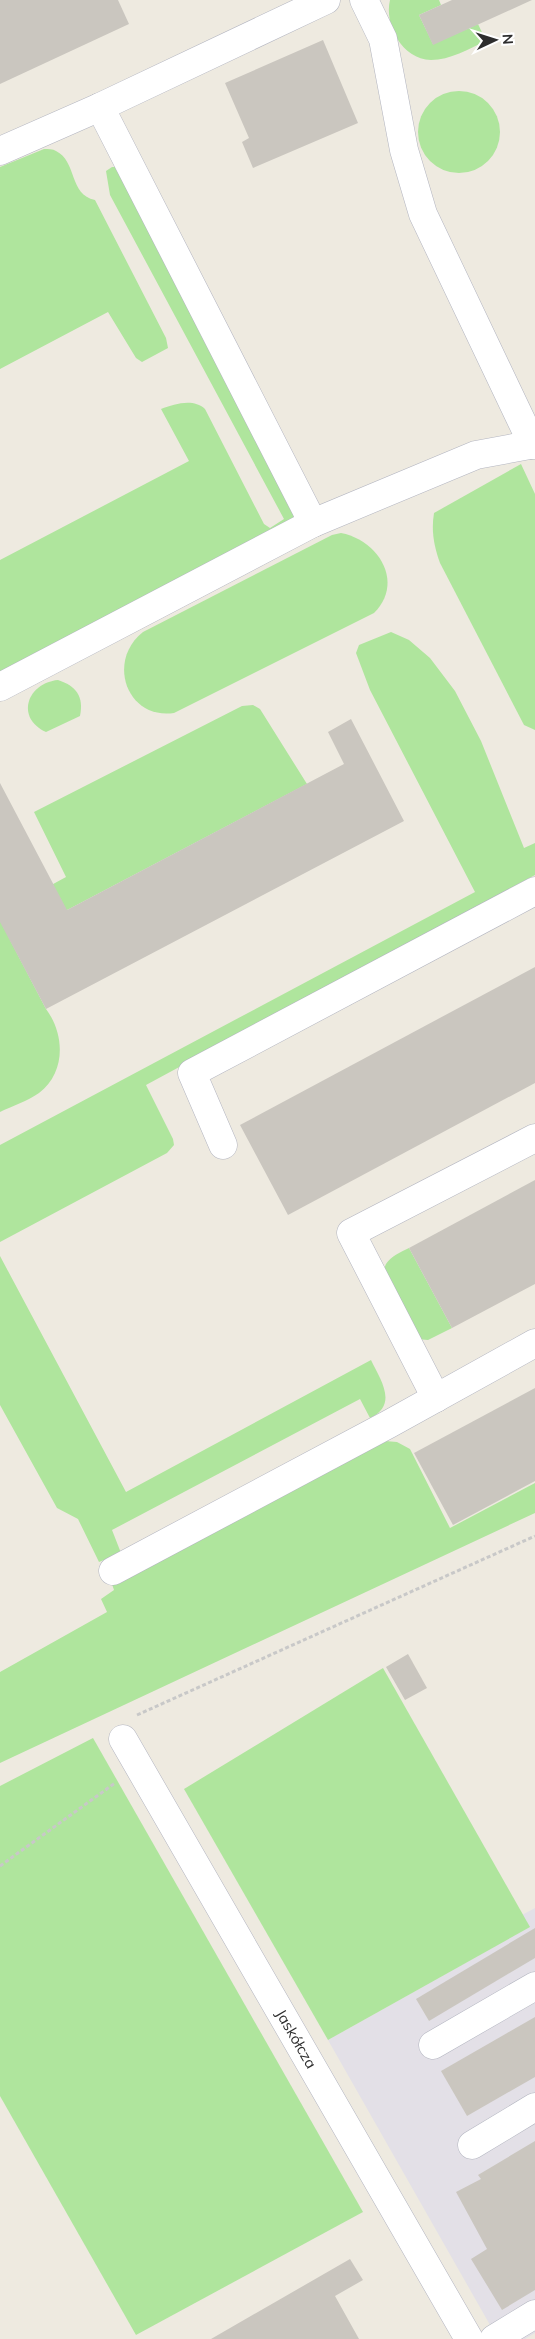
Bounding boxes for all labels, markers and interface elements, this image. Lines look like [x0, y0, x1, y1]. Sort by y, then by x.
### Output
north arrow [470, 15, 520, 65]
text: N [499, 33, 517, 45]
street label: Jaskółcza [272, 2006, 321, 2072]

